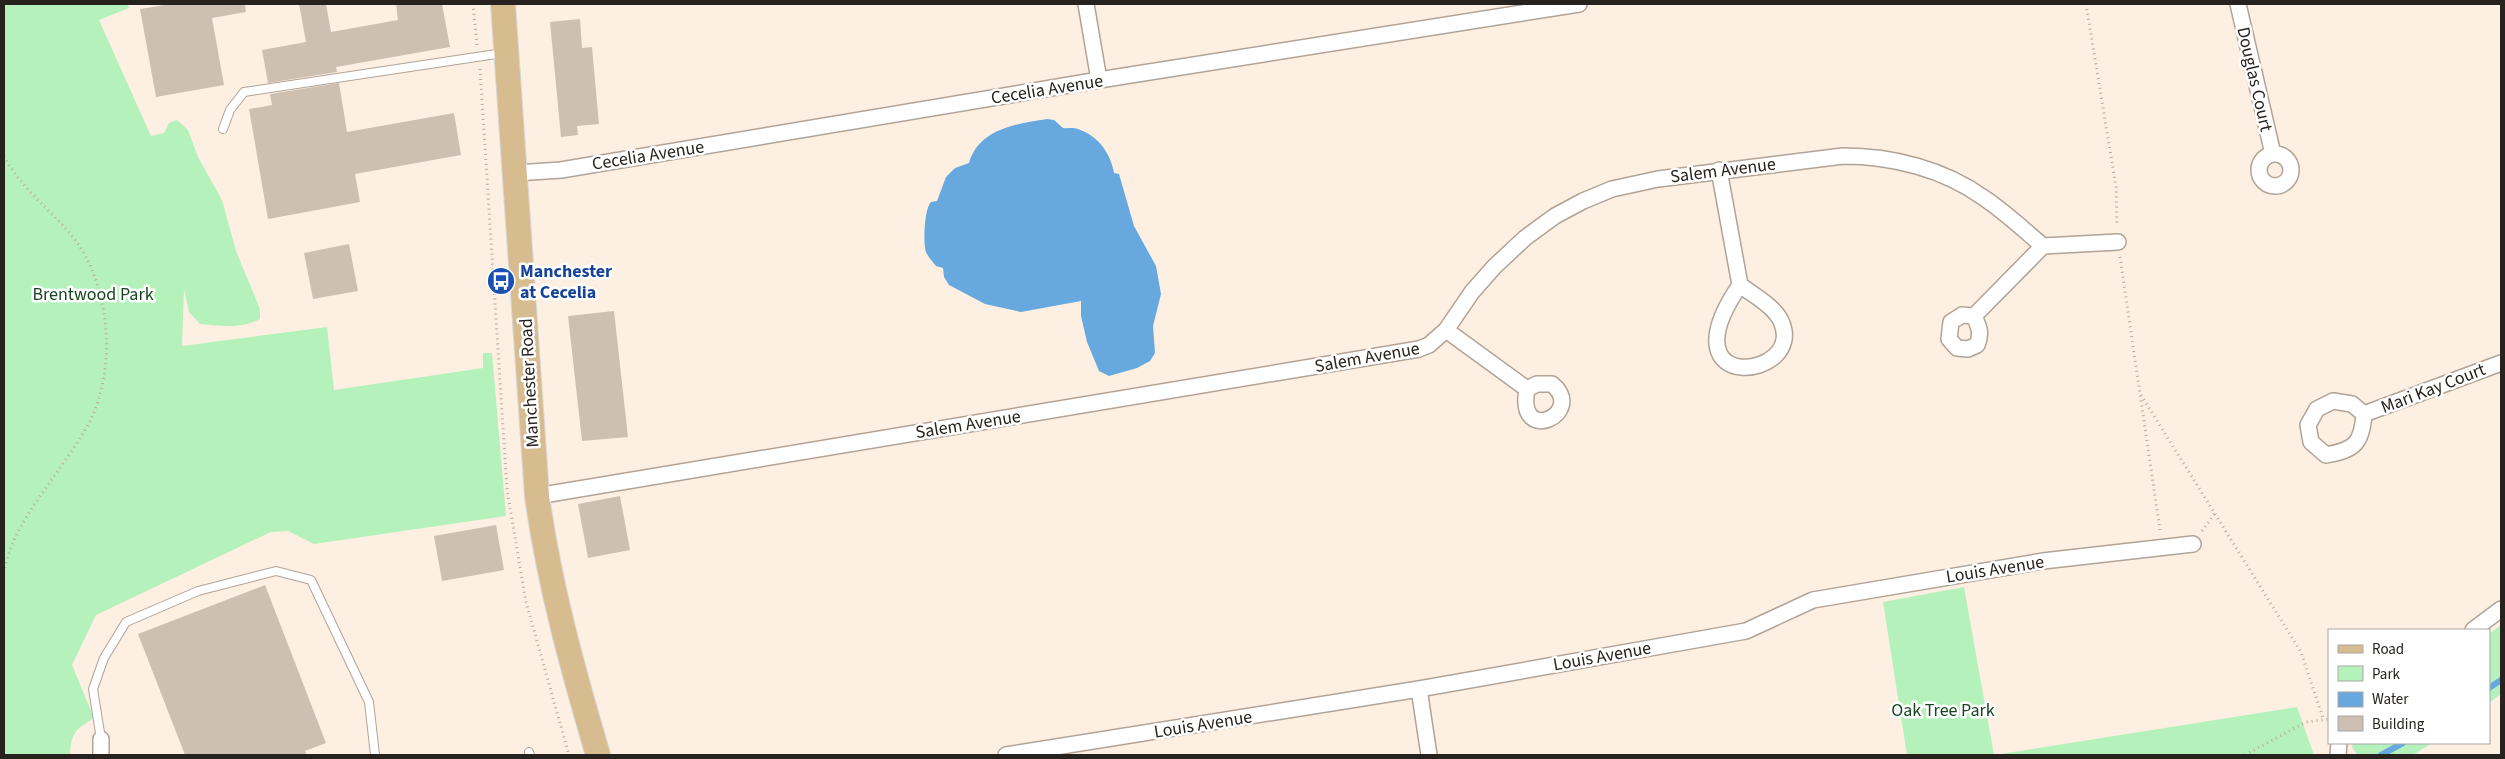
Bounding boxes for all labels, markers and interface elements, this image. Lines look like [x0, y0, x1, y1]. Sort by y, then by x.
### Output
street label: Douglas Court [2230, 24, 2279, 134]
street label: Cecelia Avenue [989, 68, 1105, 111]
street label: Cecelia Avenue [590, 134, 706, 177]
street label: Salem Avenue [1669, 152, 1777, 189]
place label: Manchester at Cecelia [520, 259, 613, 305]
bus stop icon: Manchester at Cecelia [486, 266, 516, 296]
park label: Brentwood Park [32, 282, 154, 307]
street label: Manchester Road [514, 318, 545, 448]
street label: Salem Avenue [1313, 336, 1422, 379]
street label: Mari Kay Court [2377, 357, 2489, 420]
street label: Salem Avenue [914, 404, 1023, 445]
street label: Louis Avenue [1944, 549, 2046, 590]
legend [2328, 629, 2490, 744]
street label: Louis Avenue [1551, 636, 1653, 677]
text: Road [2372, 639, 2404, 660]
text: Park [2372, 664, 2401, 685]
text: Water [2372, 689, 2409, 710]
park label: Oak Tree Park [1891, 698, 1995, 723]
street label: Louis Avenue [1152, 704, 1254, 745]
text: Building [2372, 714, 2425, 735]

